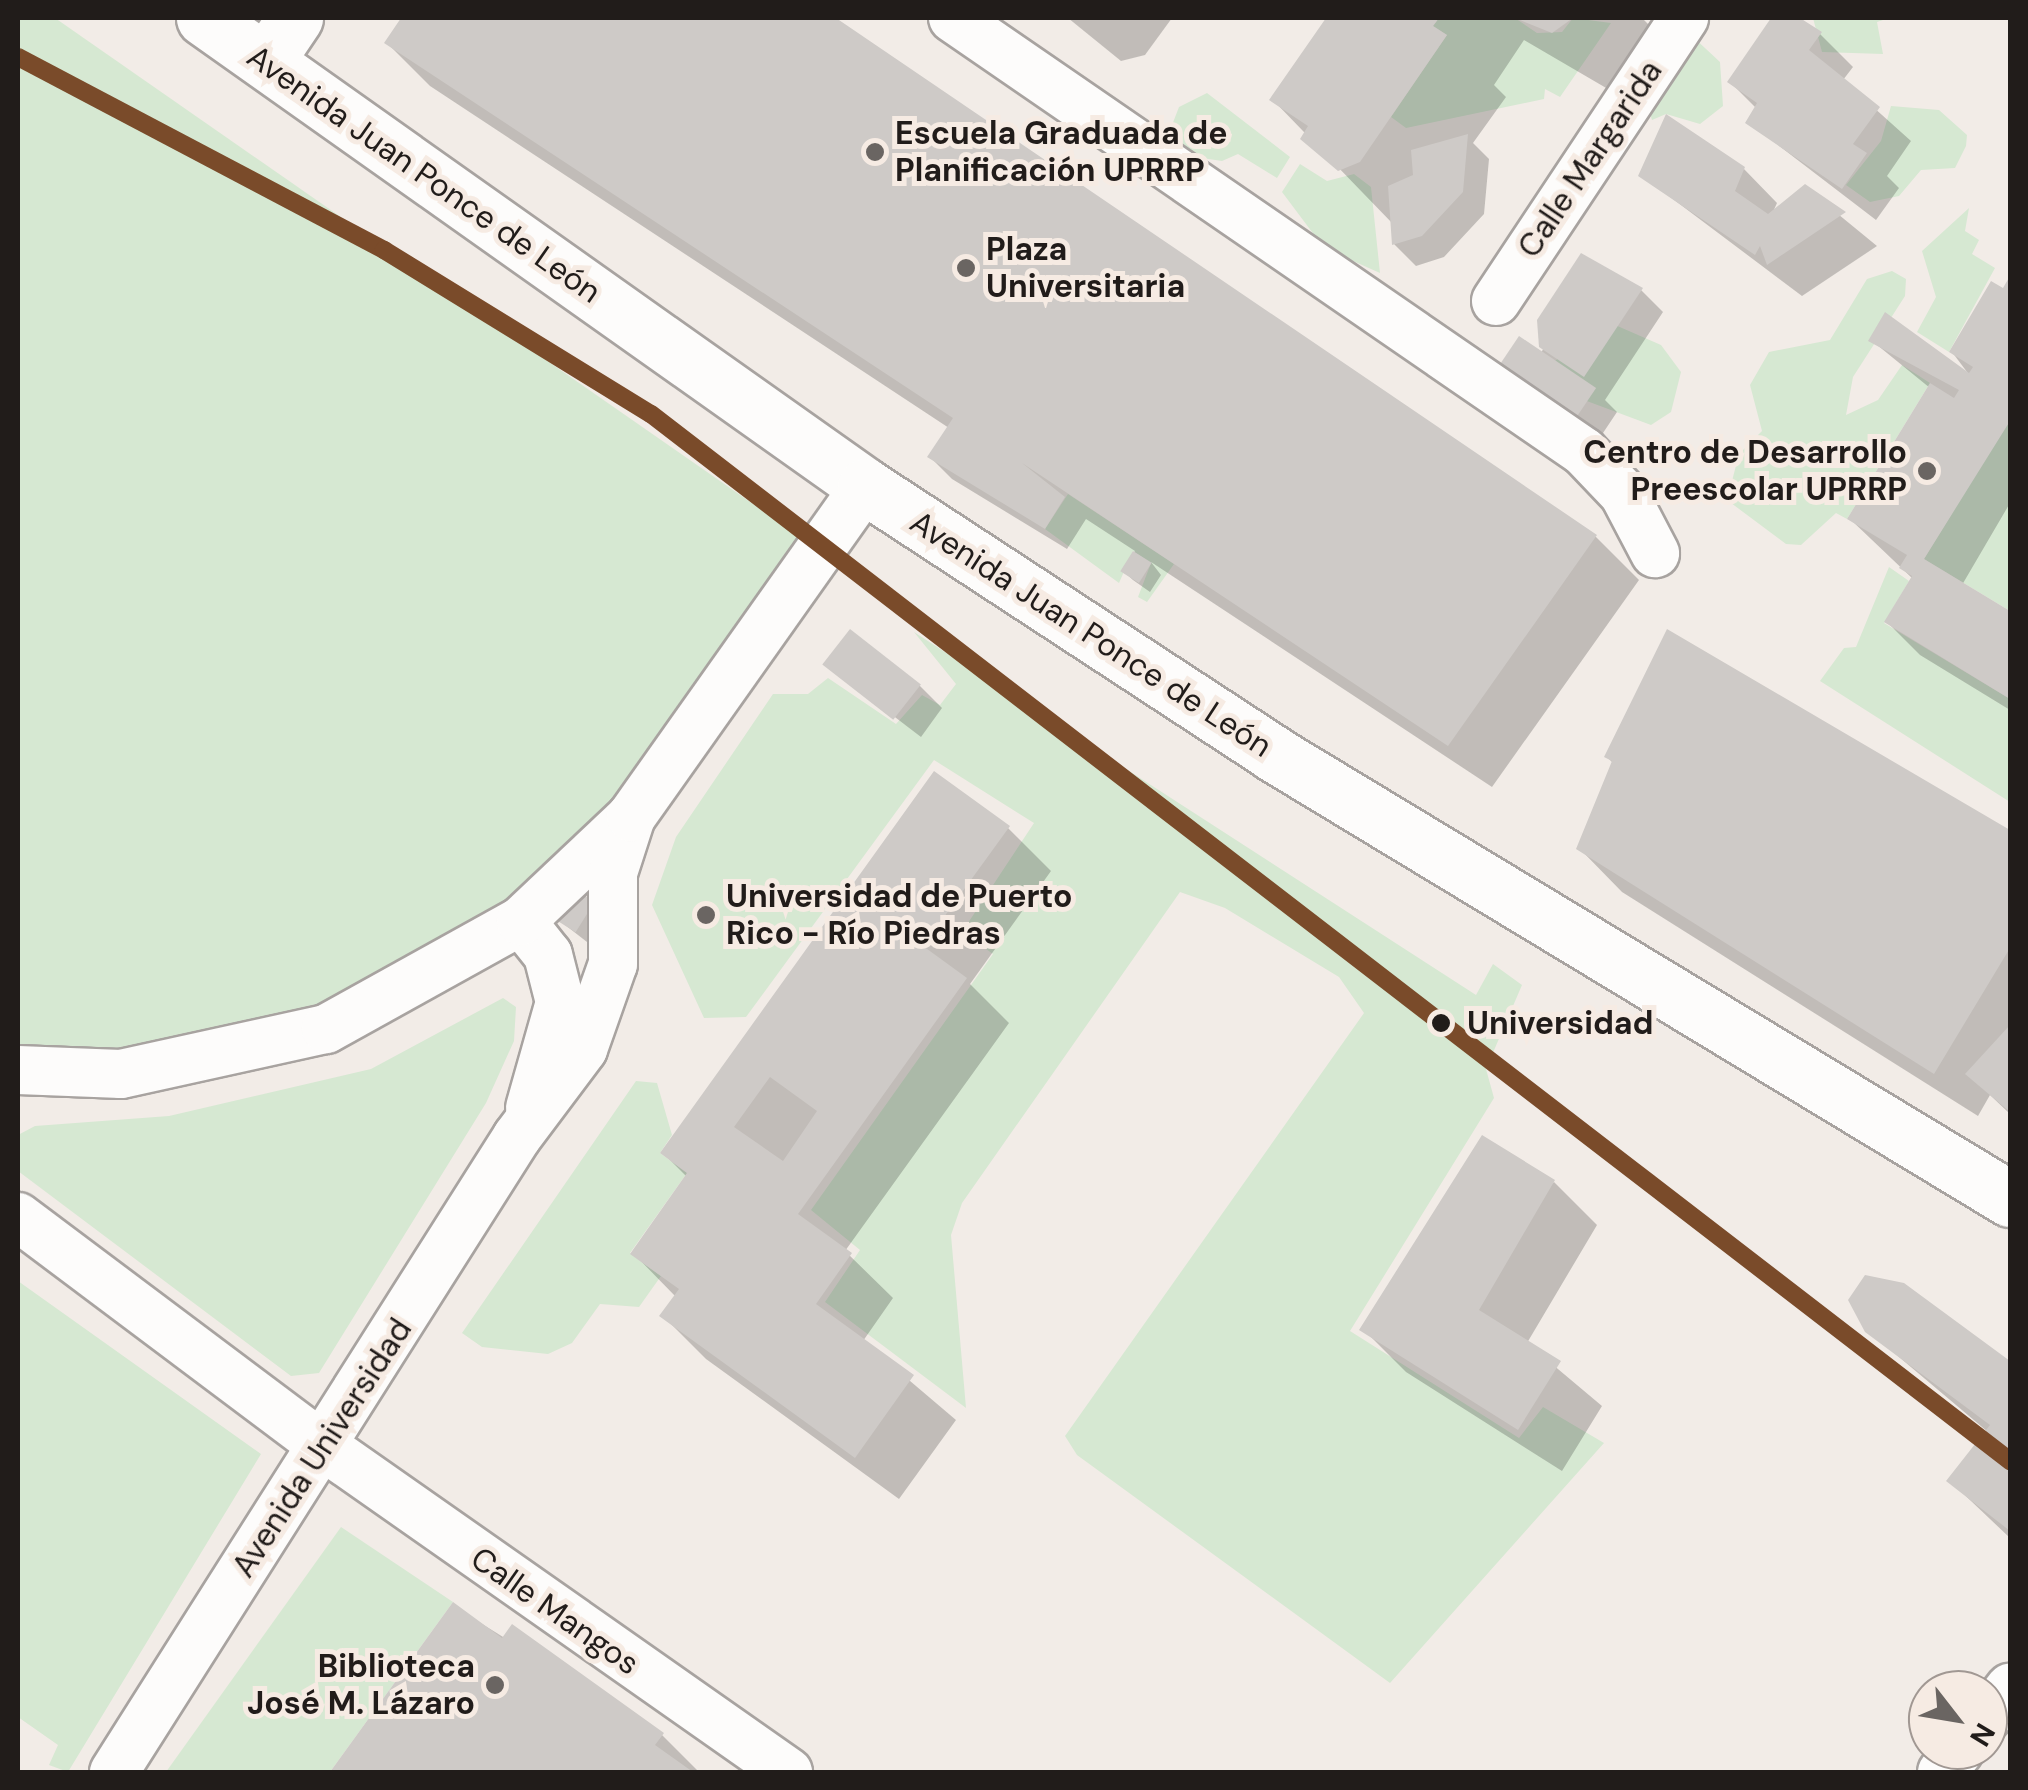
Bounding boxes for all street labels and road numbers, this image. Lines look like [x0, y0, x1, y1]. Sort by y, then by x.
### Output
street label: Avenida Juan Ponce de León [240, 37, 608, 311]
street label: Calle Margarida [1510, 53, 1670, 265]
street label: Avenida Juan Ponce de León [903, 503, 1279, 765]
street label: Avenida Universidad [224, 1312, 420, 1584]
street label: Calle Mangos [464, 1539, 646, 1683]

